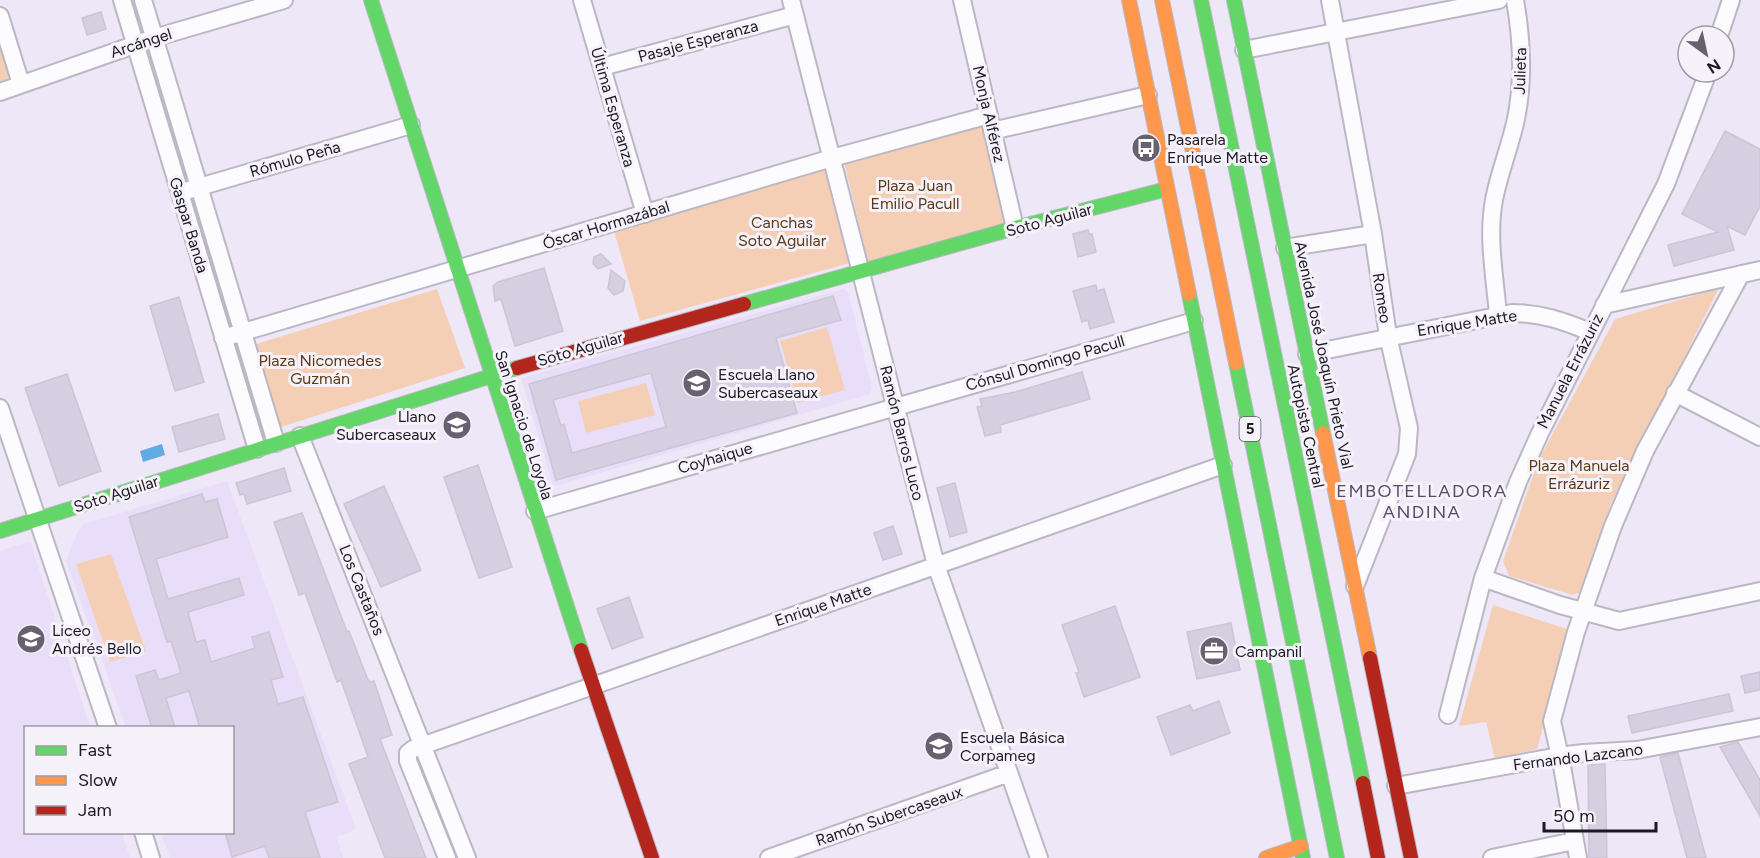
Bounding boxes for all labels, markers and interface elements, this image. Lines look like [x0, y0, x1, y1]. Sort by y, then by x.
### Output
street label: Pasaje Esperanza [636, 16, 760, 66]
street label: Arcángel [108, 24, 174, 62]
north arrow [1676, 24, 1736, 84]
street label: Última Esperanza [587, 45, 639, 169]
street label: Julieta [1510, 47, 1530, 95]
text: N [1704, 55, 1724, 77]
street label: Monja Alférez [969, 64, 1009, 165]
place label: Pasarela Enrique Matte [1167, 130, 1268, 167]
bus stop icon: Pasarela Enrique Matte [1130, 132, 1162, 164]
street label: Rómulo Peña [247, 137, 343, 181]
street label: Gaspar Banda [165, 175, 213, 275]
park label: Plaza Juan Emilio Pacull [870, 176, 960, 213]
street label: Óscar Hormazábal [540, 197, 672, 253]
street label: Soto Aguilar [1004, 199, 1095, 241]
park label: Canchas Soto Aguilar [738, 213, 827, 250]
street label: Avenida José Joaquín Prieto Vial [1291, 239, 1357, 471]
street label: Romeo [1369, 271, 1395, 325]
street label: Enrique Matte [1416, 306, 1519, 340]
street label: Manuela Errázuriz [1533, 310, 1607, 432]
street label: Soto Aguilar [535, 328, 626, 370]
street label: Cónsul Domingo Pacull [963, 331, 1127, 395]
street label: San Ignacio de Loyola [491, 348, 557, 502]
park label: Plaza Nicomedes Guzmán [259, 351, 381, 388]
street label: Autopista Central [1284, 362, 1328, 490]
street label: Ramón Barros Luco [876, 363, 928, 503]
place label: Escuela Llano Subercaseaux [718, 365, 818, 402]
school or university icon: Escuela Llano Subercaseaux [681, 367, 713, 399]
place label: Llano Subercaseaux [336, 407, 436, 444]
school or university icon: Llano Subercaseaux [441, 409, 473, 441]
road number: 5 [1240, 417, 1260, 441]
street label: Coyhaique [676, 438, 755, 478]
park label: Plaza Manuela Errázuriz [1529, 456, 1629, 493]
street label: Soto Aguilar [71, 471, 161, 517]
district label: EMBOTELLADORA ANDINA [1336, 480, 1508, 523]
street label: Los Castaños [335, 542, 389, 638]
street label: Enrique Matte [772, 580, 874, 630]
place label: Liceo Andrés Bello [52, 621, 142, 658]
school or university icon: Liceo Andrés Bello [15, 623, 47, 655]
office icon: Campanil [1198, 635, 1230, 667]
place label: Campanil [1235, 642, 1302, 661]
legend [24, 726, 234, 834]
place label: Escuela Básica Corpameg [960, 728, 1065, 765]
school or university icon: Escuela Básica Corpameg [923, 730, 955, 762]
text: Fast [78, 739, 112, 761]
street label: Fernando Lazcano [1512, 740, 1644, 774]
text: Slow [78, 769, 117, 791]
street label: Ramón Subercaseaux [813, 782, 965, 850]
scale bar [1544, 795, 1656, 833]
text: Jam [78, 799, 112, 821]
text: 50 m [1553, 805, 1595, 827]

